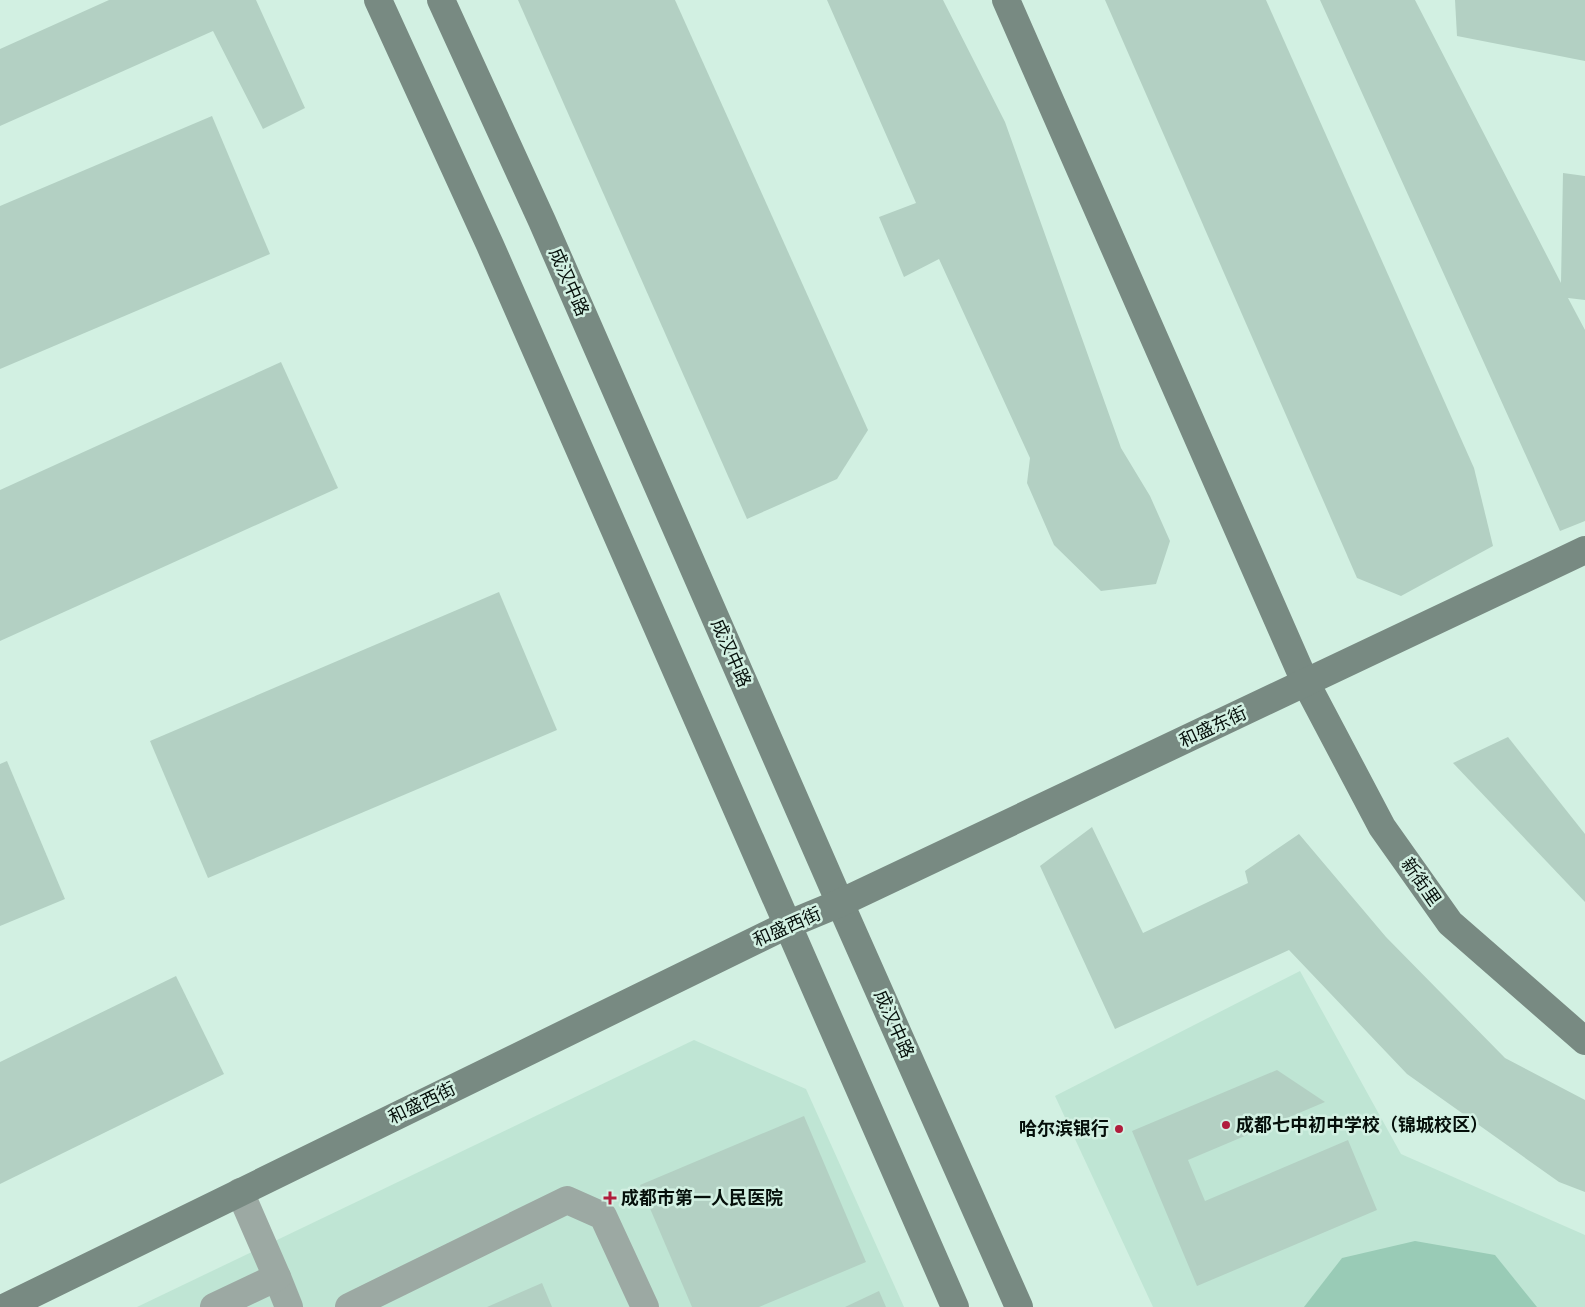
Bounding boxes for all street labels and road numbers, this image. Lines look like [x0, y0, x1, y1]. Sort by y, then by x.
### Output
street label: 成汉中路 [545, 245, 593, 319]
street label: 成汉中路 [707, 616, 755, 690]
street label: 和盛东街 [1176, 703, 1250, 751]
street label: 新街里 [1397, 854, 1445, 910]
street label: 和盛西街 [750, 903, 824, 951]
street label: 成汉中路 [870, 987, 918, 1061]
street label: 和盛西街 [385, 1078, 459, 1128]

